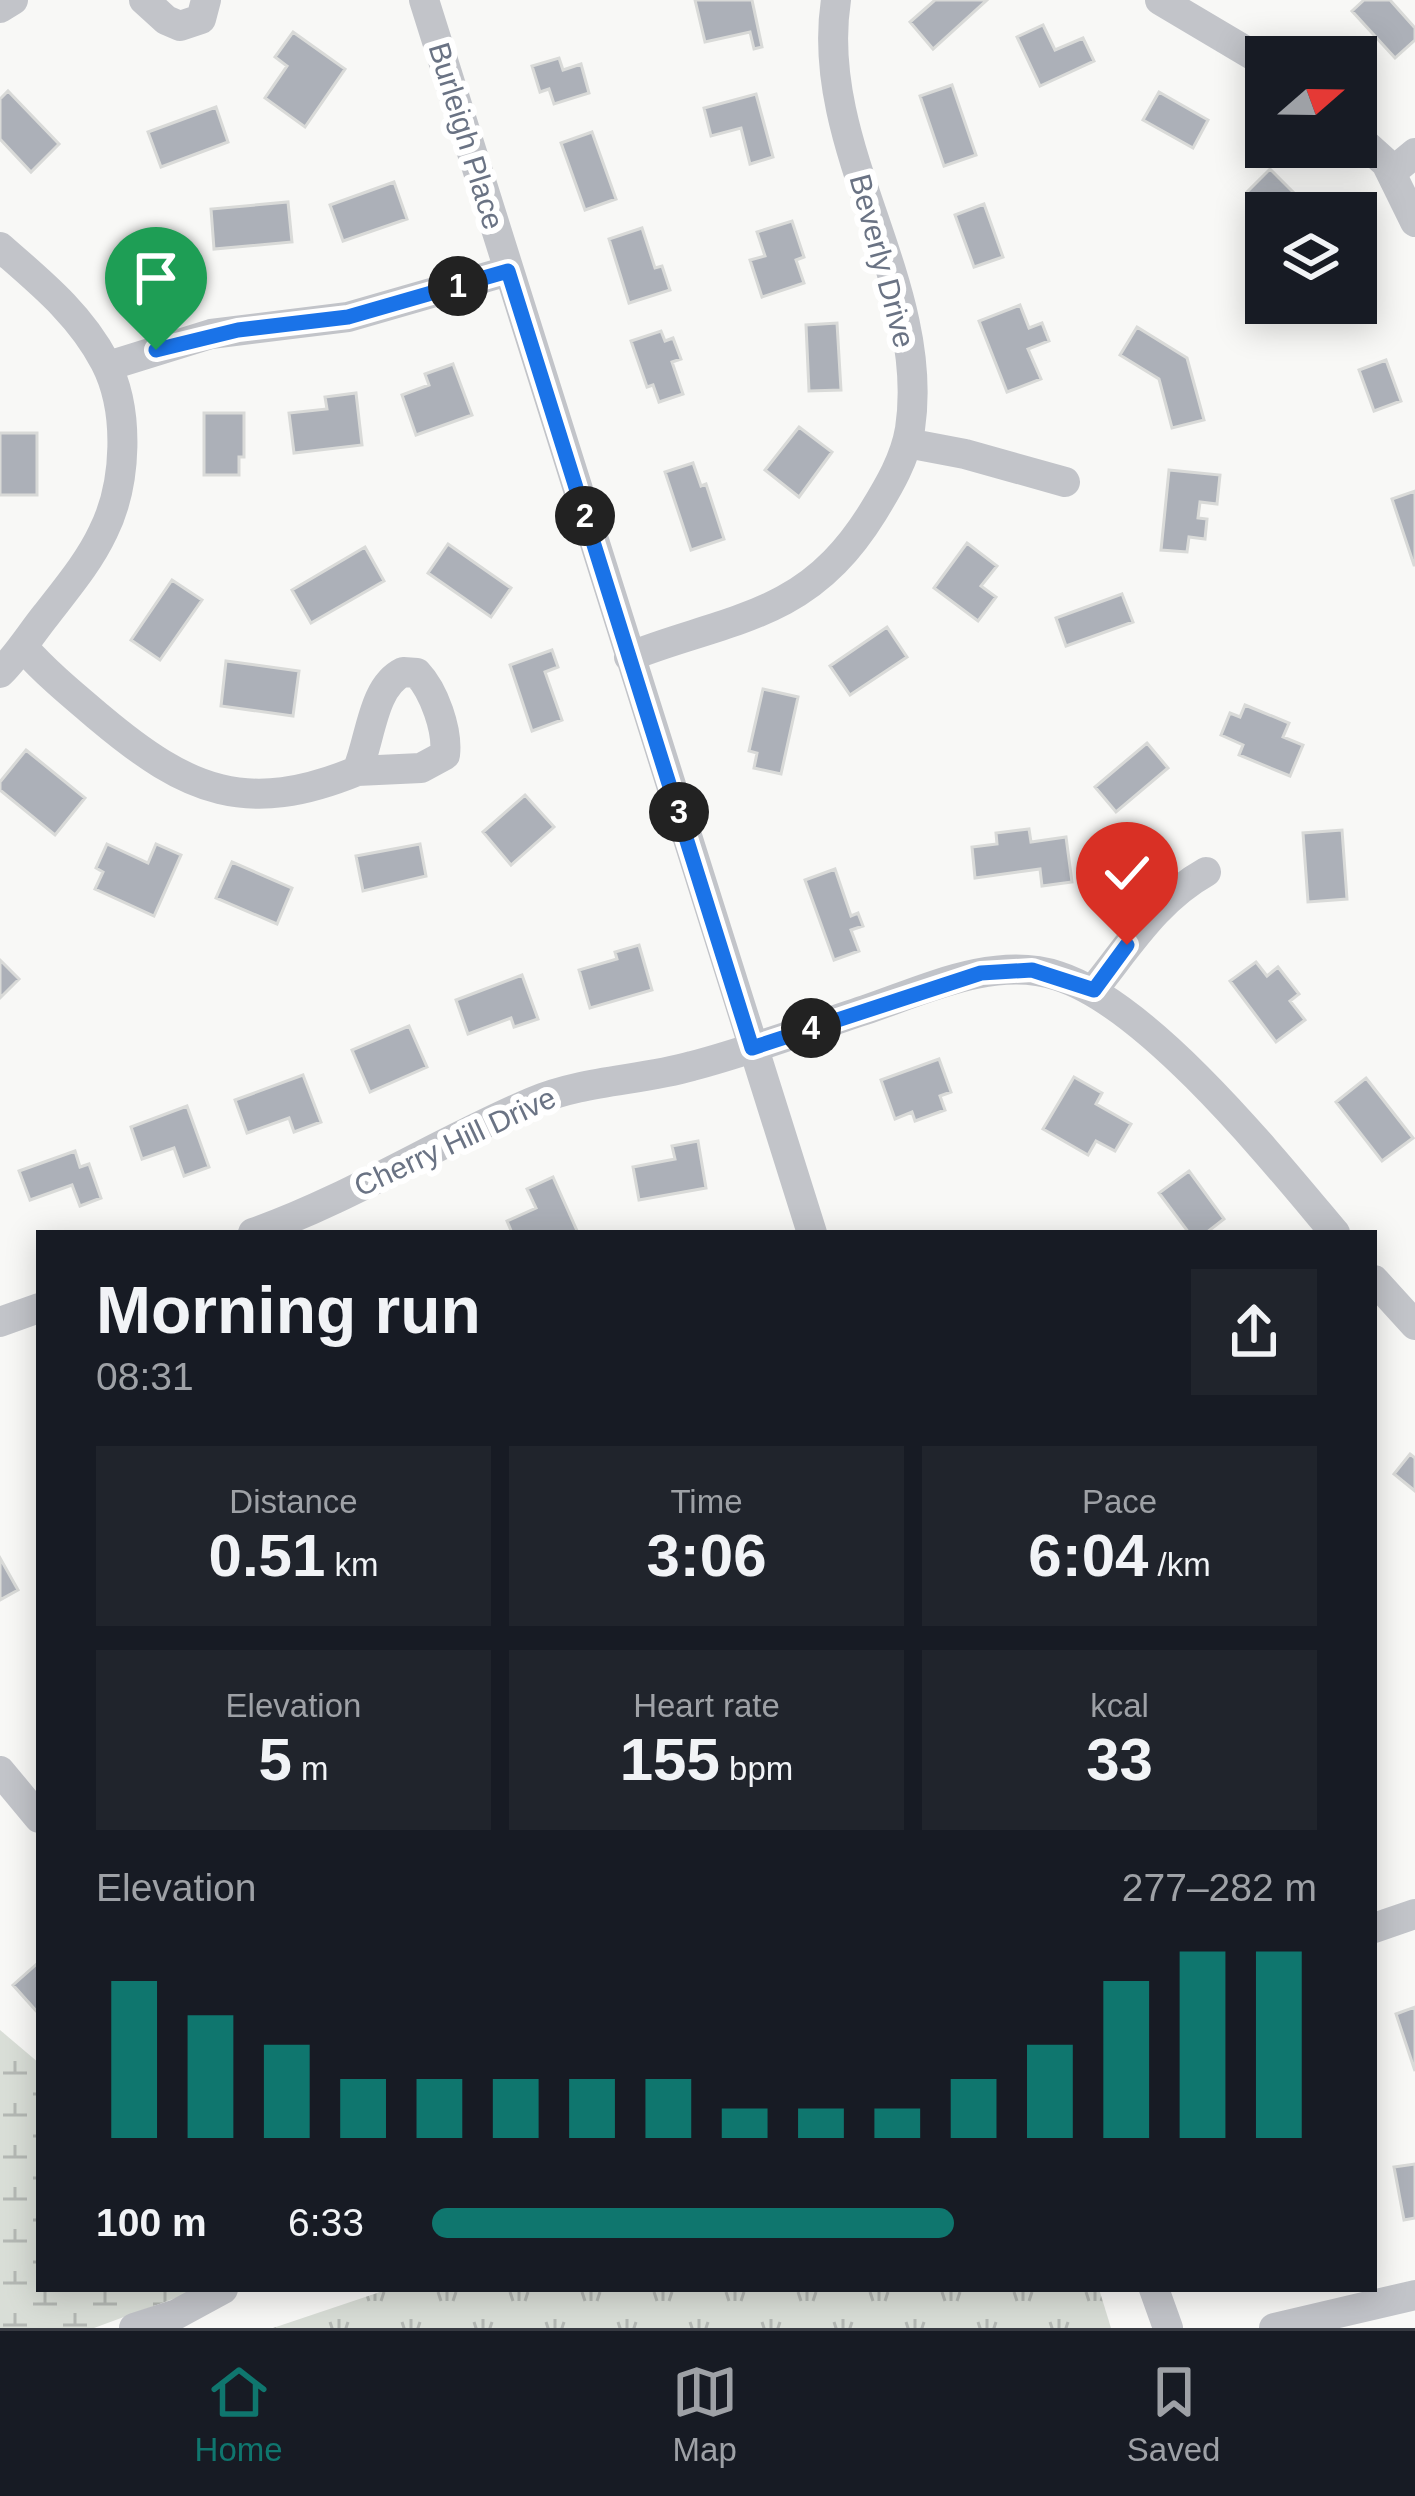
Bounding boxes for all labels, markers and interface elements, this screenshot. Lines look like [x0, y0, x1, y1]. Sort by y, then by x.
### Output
north arrow [1245, 36, 1377, 168]
map controls [1245, 36, 1377, 324]
street label: Burleigh Place [422, 39, 511, 233]
street label: Beverly Drive [843, 170, 922, 351]
button: layers [1245, 192, 1377, 324]
pin [105, 227, 207, 350]
icon: arrive [123, 245, 189, 311]
pin: 1 [428, 256, 488, 316]
text: 1 [449, 267, 467, 304]
pin: 2 [555, 486, 615, 546]
text: 2 [576, 497, 594, 534]
pin: 3 [649, 782, 709, 842]
text: 3 [670, 793, 688, 830]
pin [1076, 822, 1178, 945]
icon: check [1094, 840, 1160, 906]
pin: 4 [781, 998, 841, 1058]
text: 4 [802, 1009, 820, 1046]
street label: Cherry Hill Drive [349, 1080, 561, 1203]
button: share [1191, 1269, 1317, 1395]
text: Morning run [96, 1273, 481, 1347]
text: 08:31 [96, 1355, 194, 1398]
text: Distance [229, 1483, 358, 1520]
text: Time [670, 1483, 743, 1520]
text: Pace [1082, 1483, 1157, 1520]
text: 0.51 [209, 1522, 325, 1589]
text: 3:06 [646, 1522, 767, 1589]
text: 6:04 [1028, 1522, 1148, 1589]
text: km [325, 1546, 378, 1583]
text: /km [1148, 1546, 1211, 1583]
text: Elevation [226, 1687, 361, 1724]
text: Heart rate [633, 1687, 780, 1724]
text: kcal [1090, 1687, 1149, 1724]
text: 5 [258, 1726, 292, 1793]
text: 155 [620, 1726, 720, 1793]
text: 33 [1086, 1726, 1153, 1793]
text: m [292, 1750, 329, 1787]
text: bpm [720, 1750, 793, 1787]
text: Elevation [96, 1866, 256, 1909]
text: 277–282 m [1122, 1866, 1317, 1909]
text: 100 m [96, 2201, 207, 2244]
text: 6:33 [288, 2201, 364, 2244]
tab: Home [195, 2359, 283, 2469]
tab: Map [672, 2359, 738, 2469]
tab: Saved [1127, 2359, 1220, 2469]

